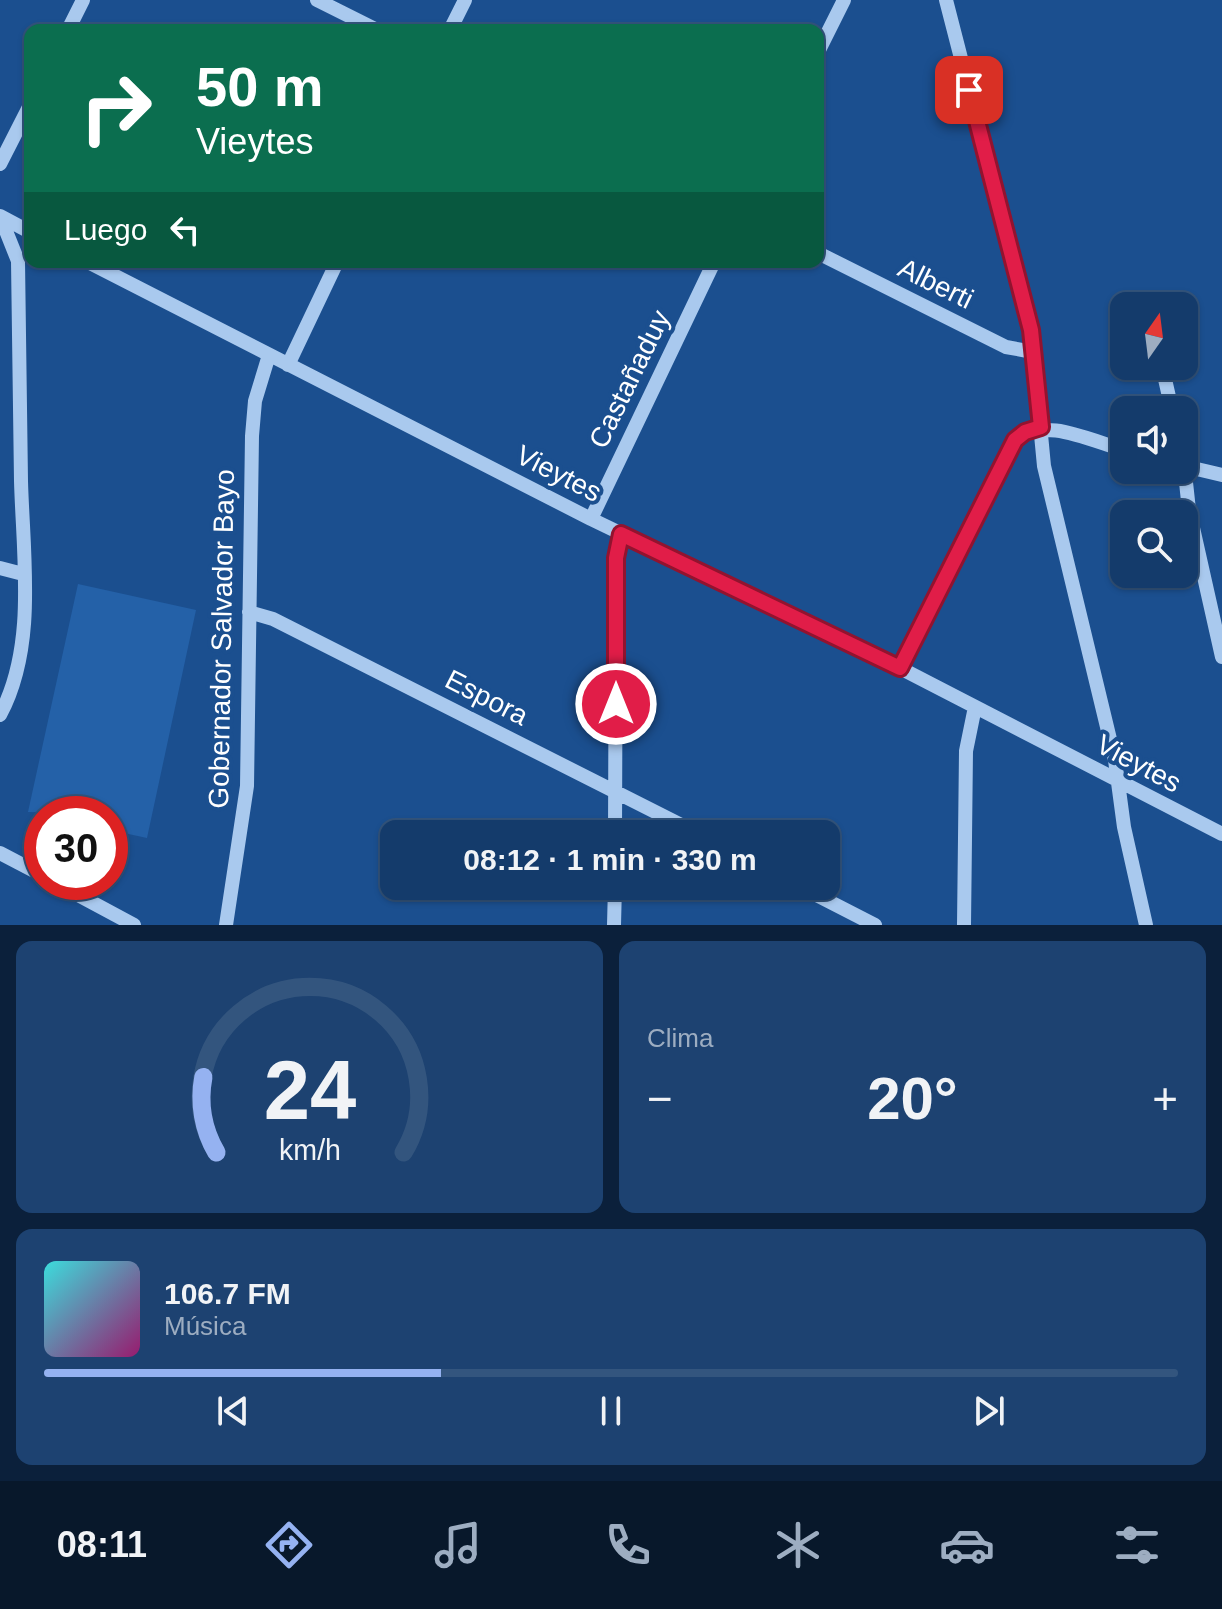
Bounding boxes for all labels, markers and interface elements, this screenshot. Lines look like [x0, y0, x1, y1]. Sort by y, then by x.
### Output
text: 50 m [196, 55, 324, 118]
icon: right [64, 56, 168, 160]
pin [935, 56, 1003, 124]
icon: arrive [947, 68, 991, 112]
text: Vieytes [196, 121, 313, 162]
icon: left [163, 208, 207, 252]
text: Luego [64, 213, 147, 246]
street label: Alberti [893, 252, 978, 315]
north arrow [1110, 292, 1198, 380]
map controls [1110, 292, 1198, 588]
street label: Castañaduy [583, 305, 676, 453]
button: sound [1110, 396, 1198, 484]
street label: Vieytes [511, 439, 606, 508]
street label: Gobernador Salvador Bayo [203, 469, 240, 809]
button: search [1110, 500, 1198, 588]
position arrow [574, 662, 658, 746]
street label: Espora [440, 663, 534, 732]
street label: Vieytes [1091, 728, 1186, 799]
speed limit sign: 30 [24, 796, 128, 900]
text: 08:12 · 1 min · 330 m [463, 843, 757, 876]
text: Clima [647, 1023, 713, 1053]
text: 24 [263, 1044, 356, 1137]
text: 20° [867, 1065, 958, 1132]
text: − [647, 1074, 673, 1123]
text: + [1152, 1074, 1178, 1123]
text: km/h [279, 1134, 340, 1166]
text: 106.7 FM [164, 1277, 291, 1310]
text: Música [164, 1311, 246, 1341]
icon: previous [211, 1389, 255, 1433]
icon: pause [589, 1389, 633, 1433]
icon: next [967, 1389, 1011, 1433]
icon: directions [261, 1517, 317, 1573]
icon: music [430, 1517, 486, 1573]
icon: phone [600, 1517, 656, 1573]
icon: climate [770, 1517, 826, 1573]
icon: car [939, 1517, 995, 1573]
icon: filters [1109, 1517, 1165, 1573]
text: 08:11 [57, 1524, 147, 1565]

